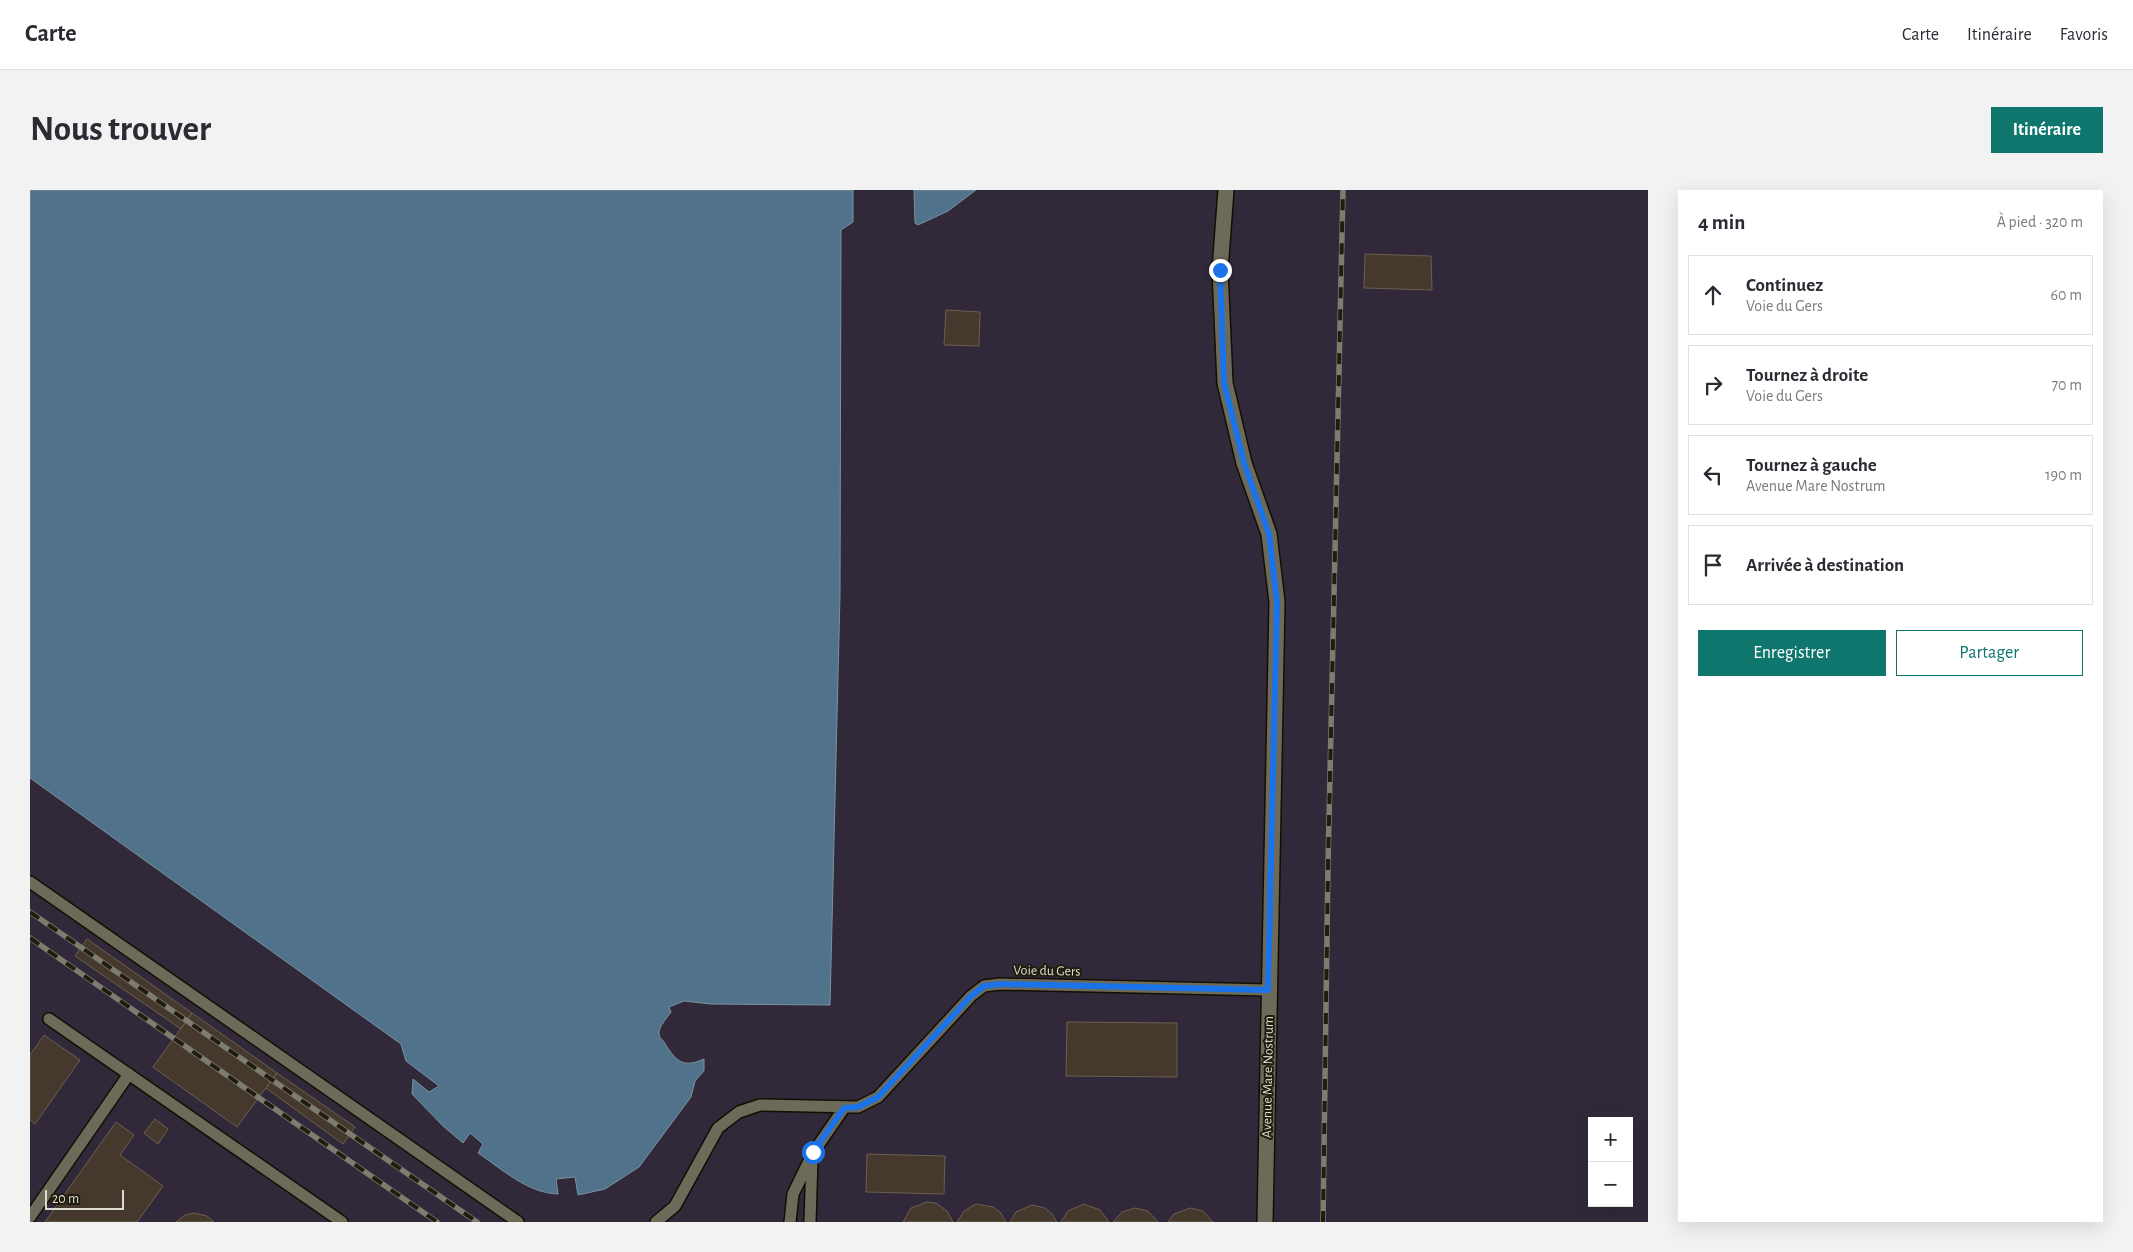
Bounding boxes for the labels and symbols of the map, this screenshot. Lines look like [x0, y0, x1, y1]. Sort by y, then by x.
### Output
route end [1209, 259, 1232, 282]
street label: Voie du Gers [1013, 963, 1081, 979]
street label: Avenue Mare Nostrum [1260, 1016, 1276, 1138]
route start [802, 1141, 825, 1164]
scale bar [45, 1187, 124, 1210]

